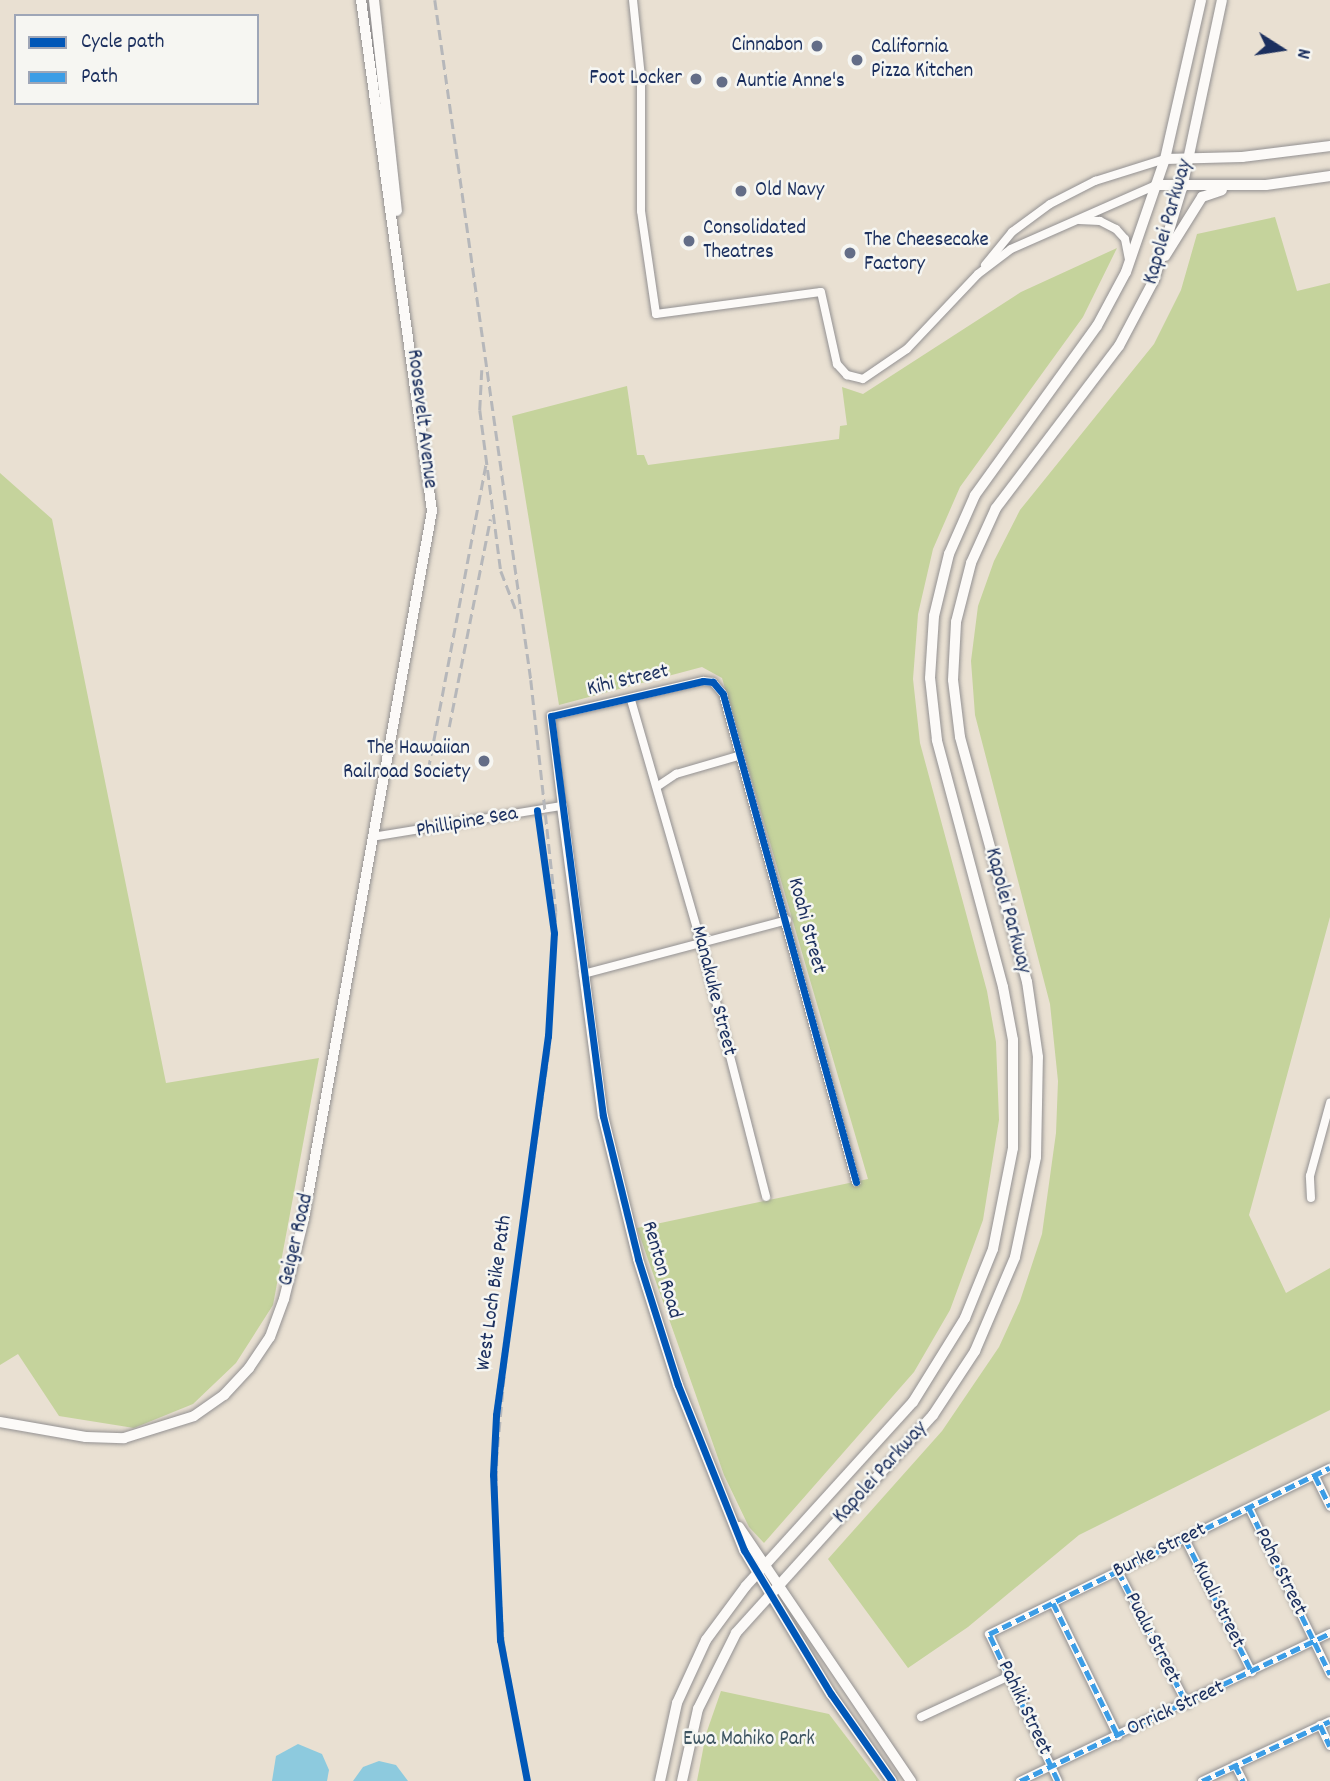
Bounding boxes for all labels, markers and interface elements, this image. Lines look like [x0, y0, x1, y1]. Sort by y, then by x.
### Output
legend [14, 14, 259, 105]
north arrow [1246, 14, 1316, 84]
text: Cycle path [81, 28, 164, 58]
place label: Cinnabon [731, 33, 803, 59]
place label: California Pizza Kitchen [871, 35, 973, 85]
marker: Cinnabon [809, 38, 825, 54]
text: N [1288, 46, 1316, 61]
marker: California Pizza Kitchen [849, 52, 865, 68]
text: Path [81, 63, 118, 93]
place label: Foot Locker [589, 66, 682, 92]
place label: Auntie Anne's [736, 69, 845, 95]
marker: Foot Locker [688, 71, 704, 87]
marker: Auntie Anne's [714, 74, 730, 90]
street label: Kapolei Parkway [1139, 156, 1199, 288]
place label: Old Navy [755, 178, 824, 204]
marker: Old Navy [733, 183, 749, 199]
place label: Consolidated Theatres [703, 216, 806, 266]
place label: The Cheesecake Factory [864, 228, 989, 278]
marker: Consolidated Theatres [681, 233, 697, 249]
marker: The Cheesecake Factory [842, 245, 858, 261]
street label: Roosevelt Avenue [400, 348, 442, 490]
street label: Kihi Street [585, 659, 671, 703]
place label: The Hawaiian Railroad Society [343, 736, 470, 786]
marker: The Hawaiian Railroad Society [476, 753, 492, 769]
street label: Phillipine Sea [414, 802, 520, 844]
street label: Kapolei Parkway [978, 845, 1036, 977]
street label: Koahi Street [781, 875, 831, 977]
street label: Manakuke Street [685, 923, 741, 1059]
street label: Geiger Road [274, 1191, 320, 1289]
street label: West Loch Bike Path [472, 1214, 518, 1372]
street label: Renton Road [635, 1218, 687, 1322]
street label: Kapolei Parkway [828, 1417, 934, 1529]
street label: Burke Street [1109, 1518, 1211, 1584]
street label: Pahe Street [1248, 1524, 1312, 1620]
street label: Kuali Street [1186, 1558, 1250, 1652]
street label: Pualu Street [1118, 1588, 1186, 1688]
street label: Pahiki Street [991, 1657, 1057, 1759]
street label: Orrick Street [1123, 1676, 1229, 1742]
park label: Ewa Mahiko Park [683, 1727, 815, 1753]

